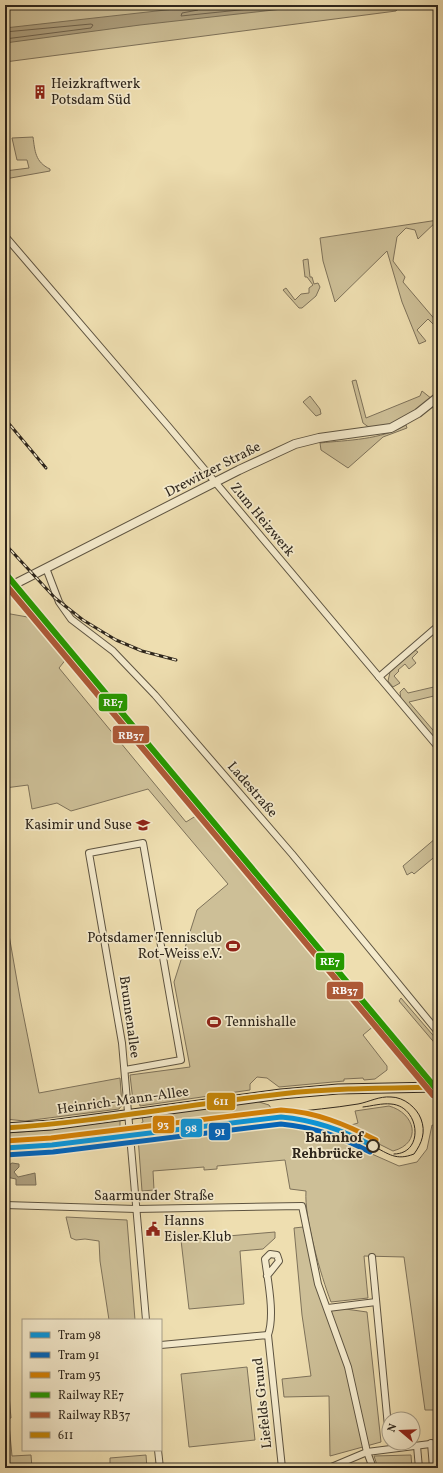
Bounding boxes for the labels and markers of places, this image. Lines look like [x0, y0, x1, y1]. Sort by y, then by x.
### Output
place label: Heizkraftwerk Potsdam Süd [51, 75, 141, 110]
building icon: Heizkraftwerk Potsdam Süd [32, 84, 48, 100]
place label: Kasimir und Suse [25, 816, 132, 835]
school or university icon: Kasimir und Suse [135, 817, 151, 833]
place label: Potsdamer Tennisclub Rot-Weiss e.V. [87, 929, 222, 964]
sports icon: Potsdamer Tennisclub Rot-Weiss e.V. [225, 938, 241, 954]
place label: Tennishalle [225, 1013, 296, 1032]
sports icon: Tennishalle [206, 1014, 222, 1030]
place label: Bahnhof Rehbrücke [292, 1129, 364, 1164]
marker: Bahnhof Rehbrücke [366, 1139, 380, 1153]
place label: Hanns Eisler Klub [164, 1212, 232, 1247]
public building icon: Hanns Eisler Klub [145, 1221, 161, 1237]

